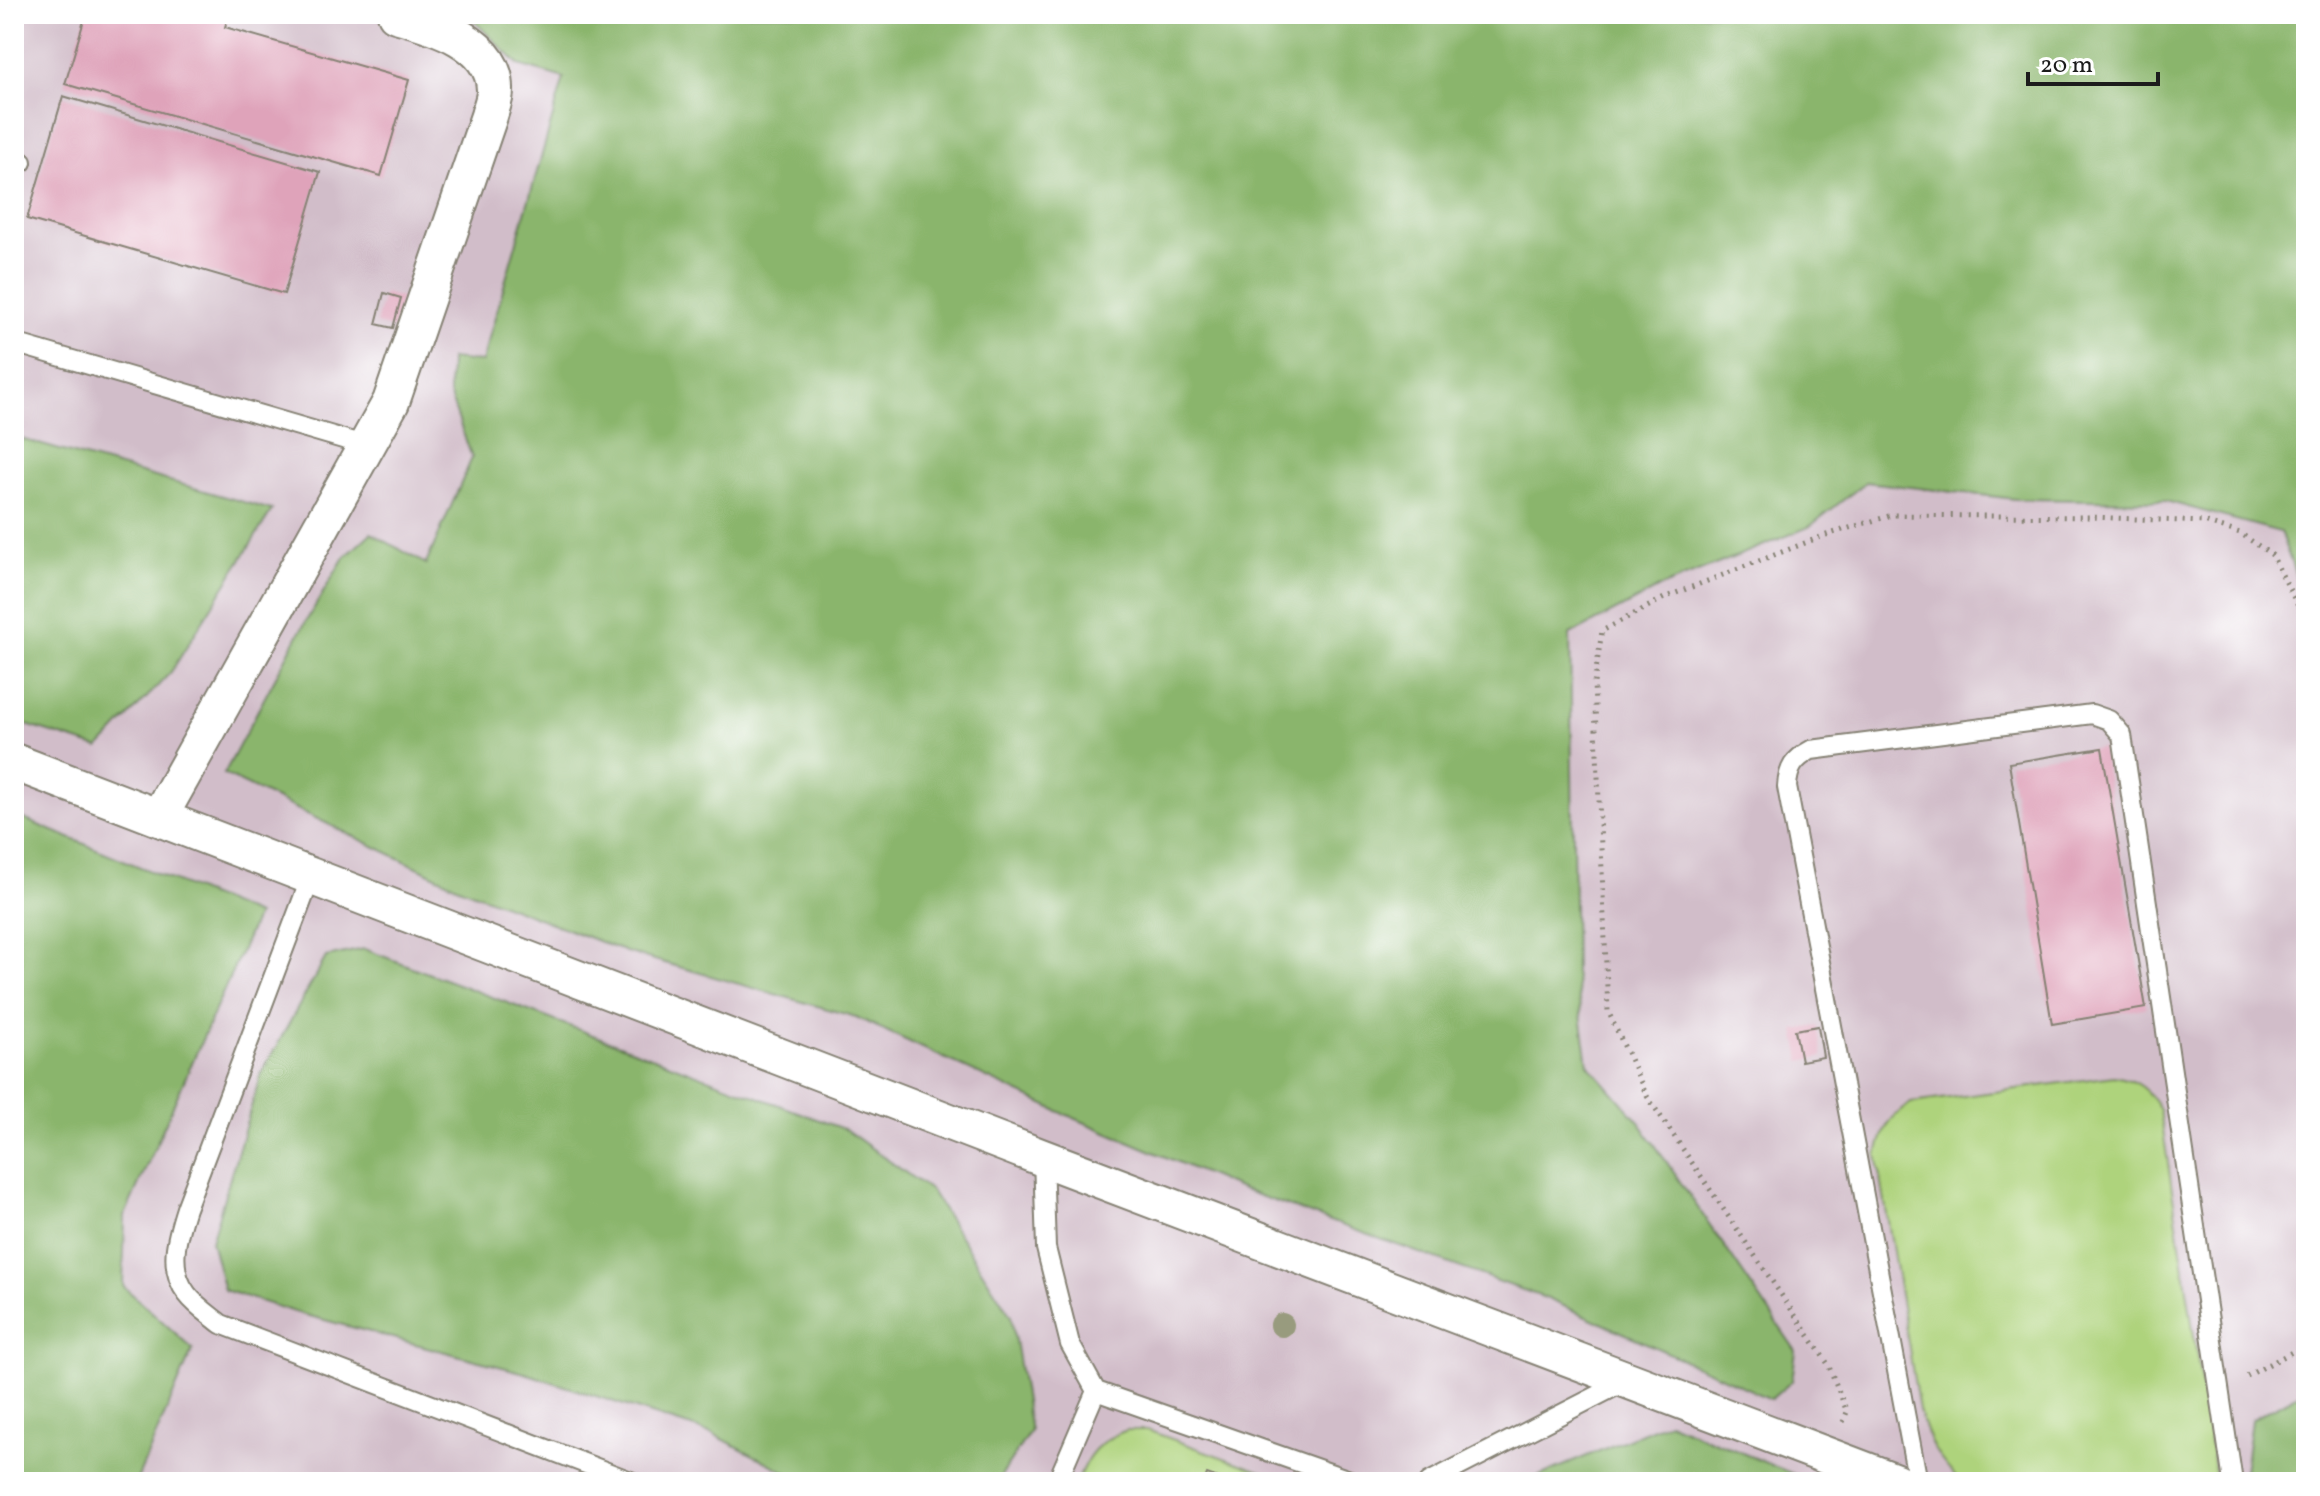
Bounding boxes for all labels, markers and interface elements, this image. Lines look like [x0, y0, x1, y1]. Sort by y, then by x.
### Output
scale bar [2028, 36, 2158, 86]
text: 20 m [2040, 49, 2093, 83]

